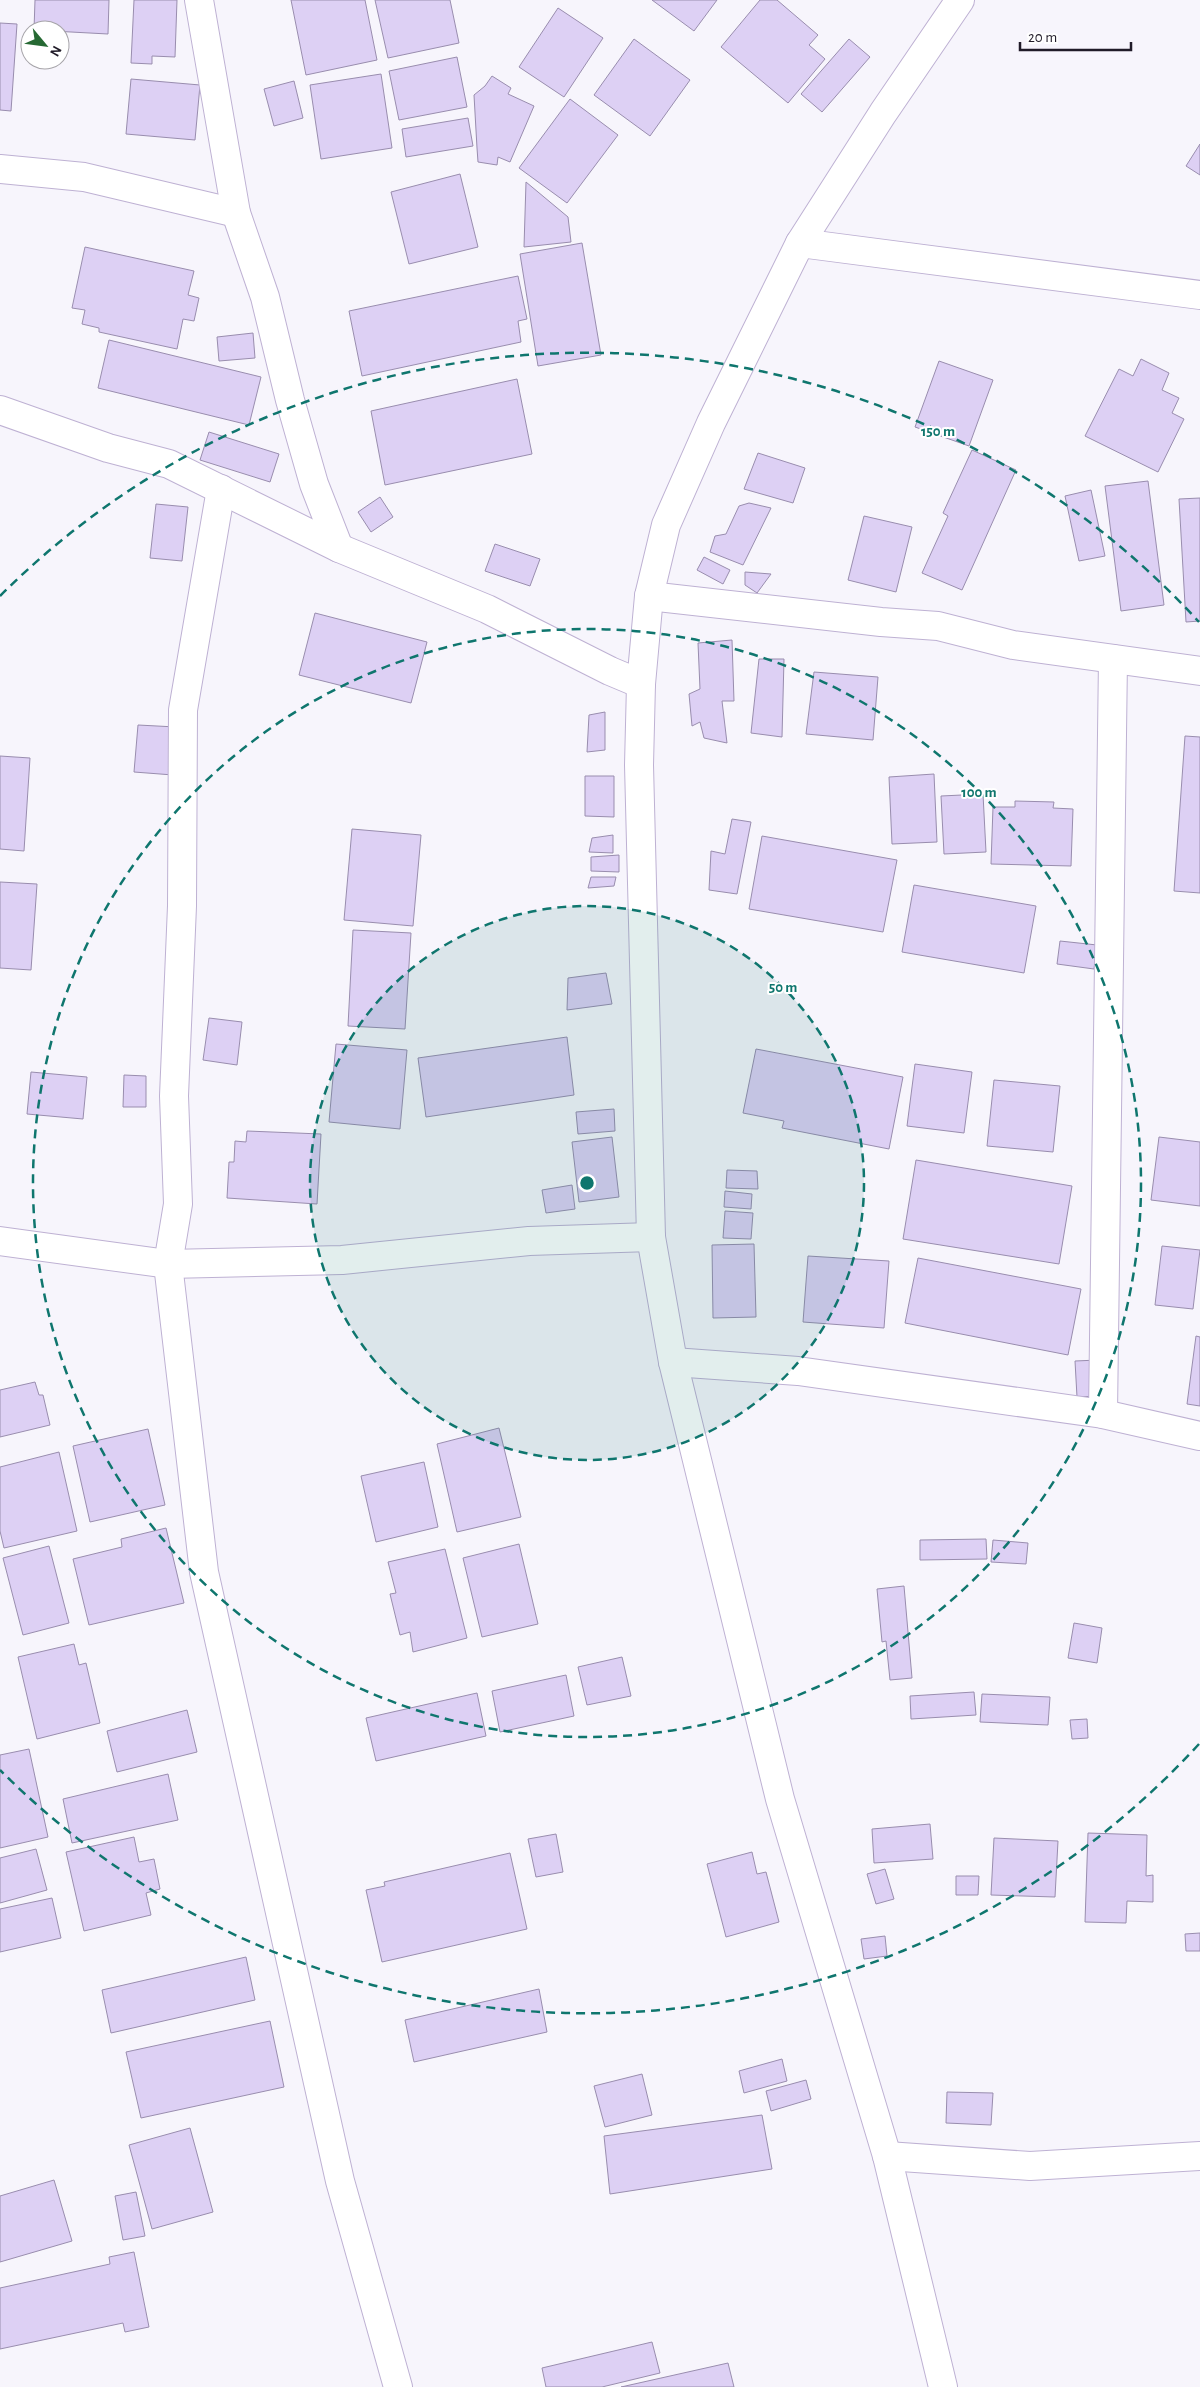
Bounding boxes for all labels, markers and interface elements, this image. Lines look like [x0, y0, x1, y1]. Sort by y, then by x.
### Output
north arrow [20, 20, 70, 70]
scale bar [1020, 20, 1131, 52]
text: 20 m [1028, 30, 1057, 45]
text: N [47, 43, 64, 58]
text: 150 m [921, 424, 955, 439]
text: 100 m [961, 785, 997, 800]
text: 50 m [769, 980, 797, 995]
centre of rings [578, 1174, 596, 1192]

